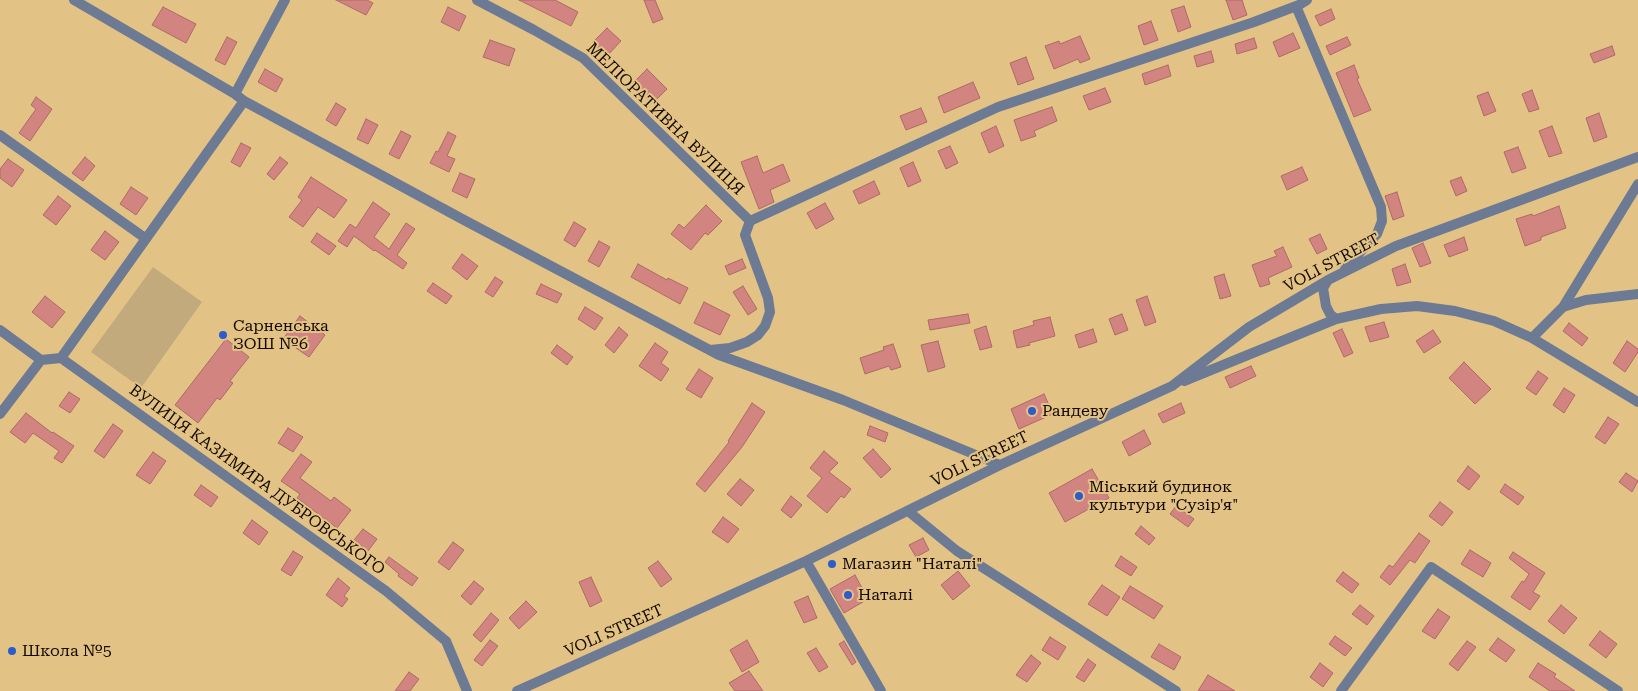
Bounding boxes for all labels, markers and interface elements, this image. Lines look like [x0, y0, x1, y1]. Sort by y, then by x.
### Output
street label: МЕЛІОРАТИВНА ВУЛИЦЯ [582, 39, 748, 199]
street label: VOLI STREET [1281, 230, 1383, 296]
place label: Сарненська ЗОШ №6 [233, 316, 329, 354]
marker: Сарненська ЗОШ №6 [217, 329, 229, 341]
street label: ВУЛИЦЯ КАЗИМИРА ДУБРОВСЬКОГО [125, 381, 389, 579]
place label: Рандеву [1042, 401, 1108, 421]
marker: Рандеву [1026, 405, 1038, 417]
street label: VOLI STREET [928, 427, 1032, 491]
place label: Міський будинок культури "Сузір'я" [1089, 477, 1238, 515]
marker: Міський будинок культури "Сузір'я" [1073, 490, 1085, 502]
place label: Магазин "Наталі" [842, 554, 982, 574]
marker: Магазин "Наталі" [826, 558, 838, 570]
place label: Наталі [858, 585, 913, 605]
marker: Наталі [842, 589, 854, 601]
street label: VOLI STREET [562, 601, 666, 661]
place label: Школа №5 [22, 641, 112, 661]
marker: Школа №5 [6, 645, 18, 657]

